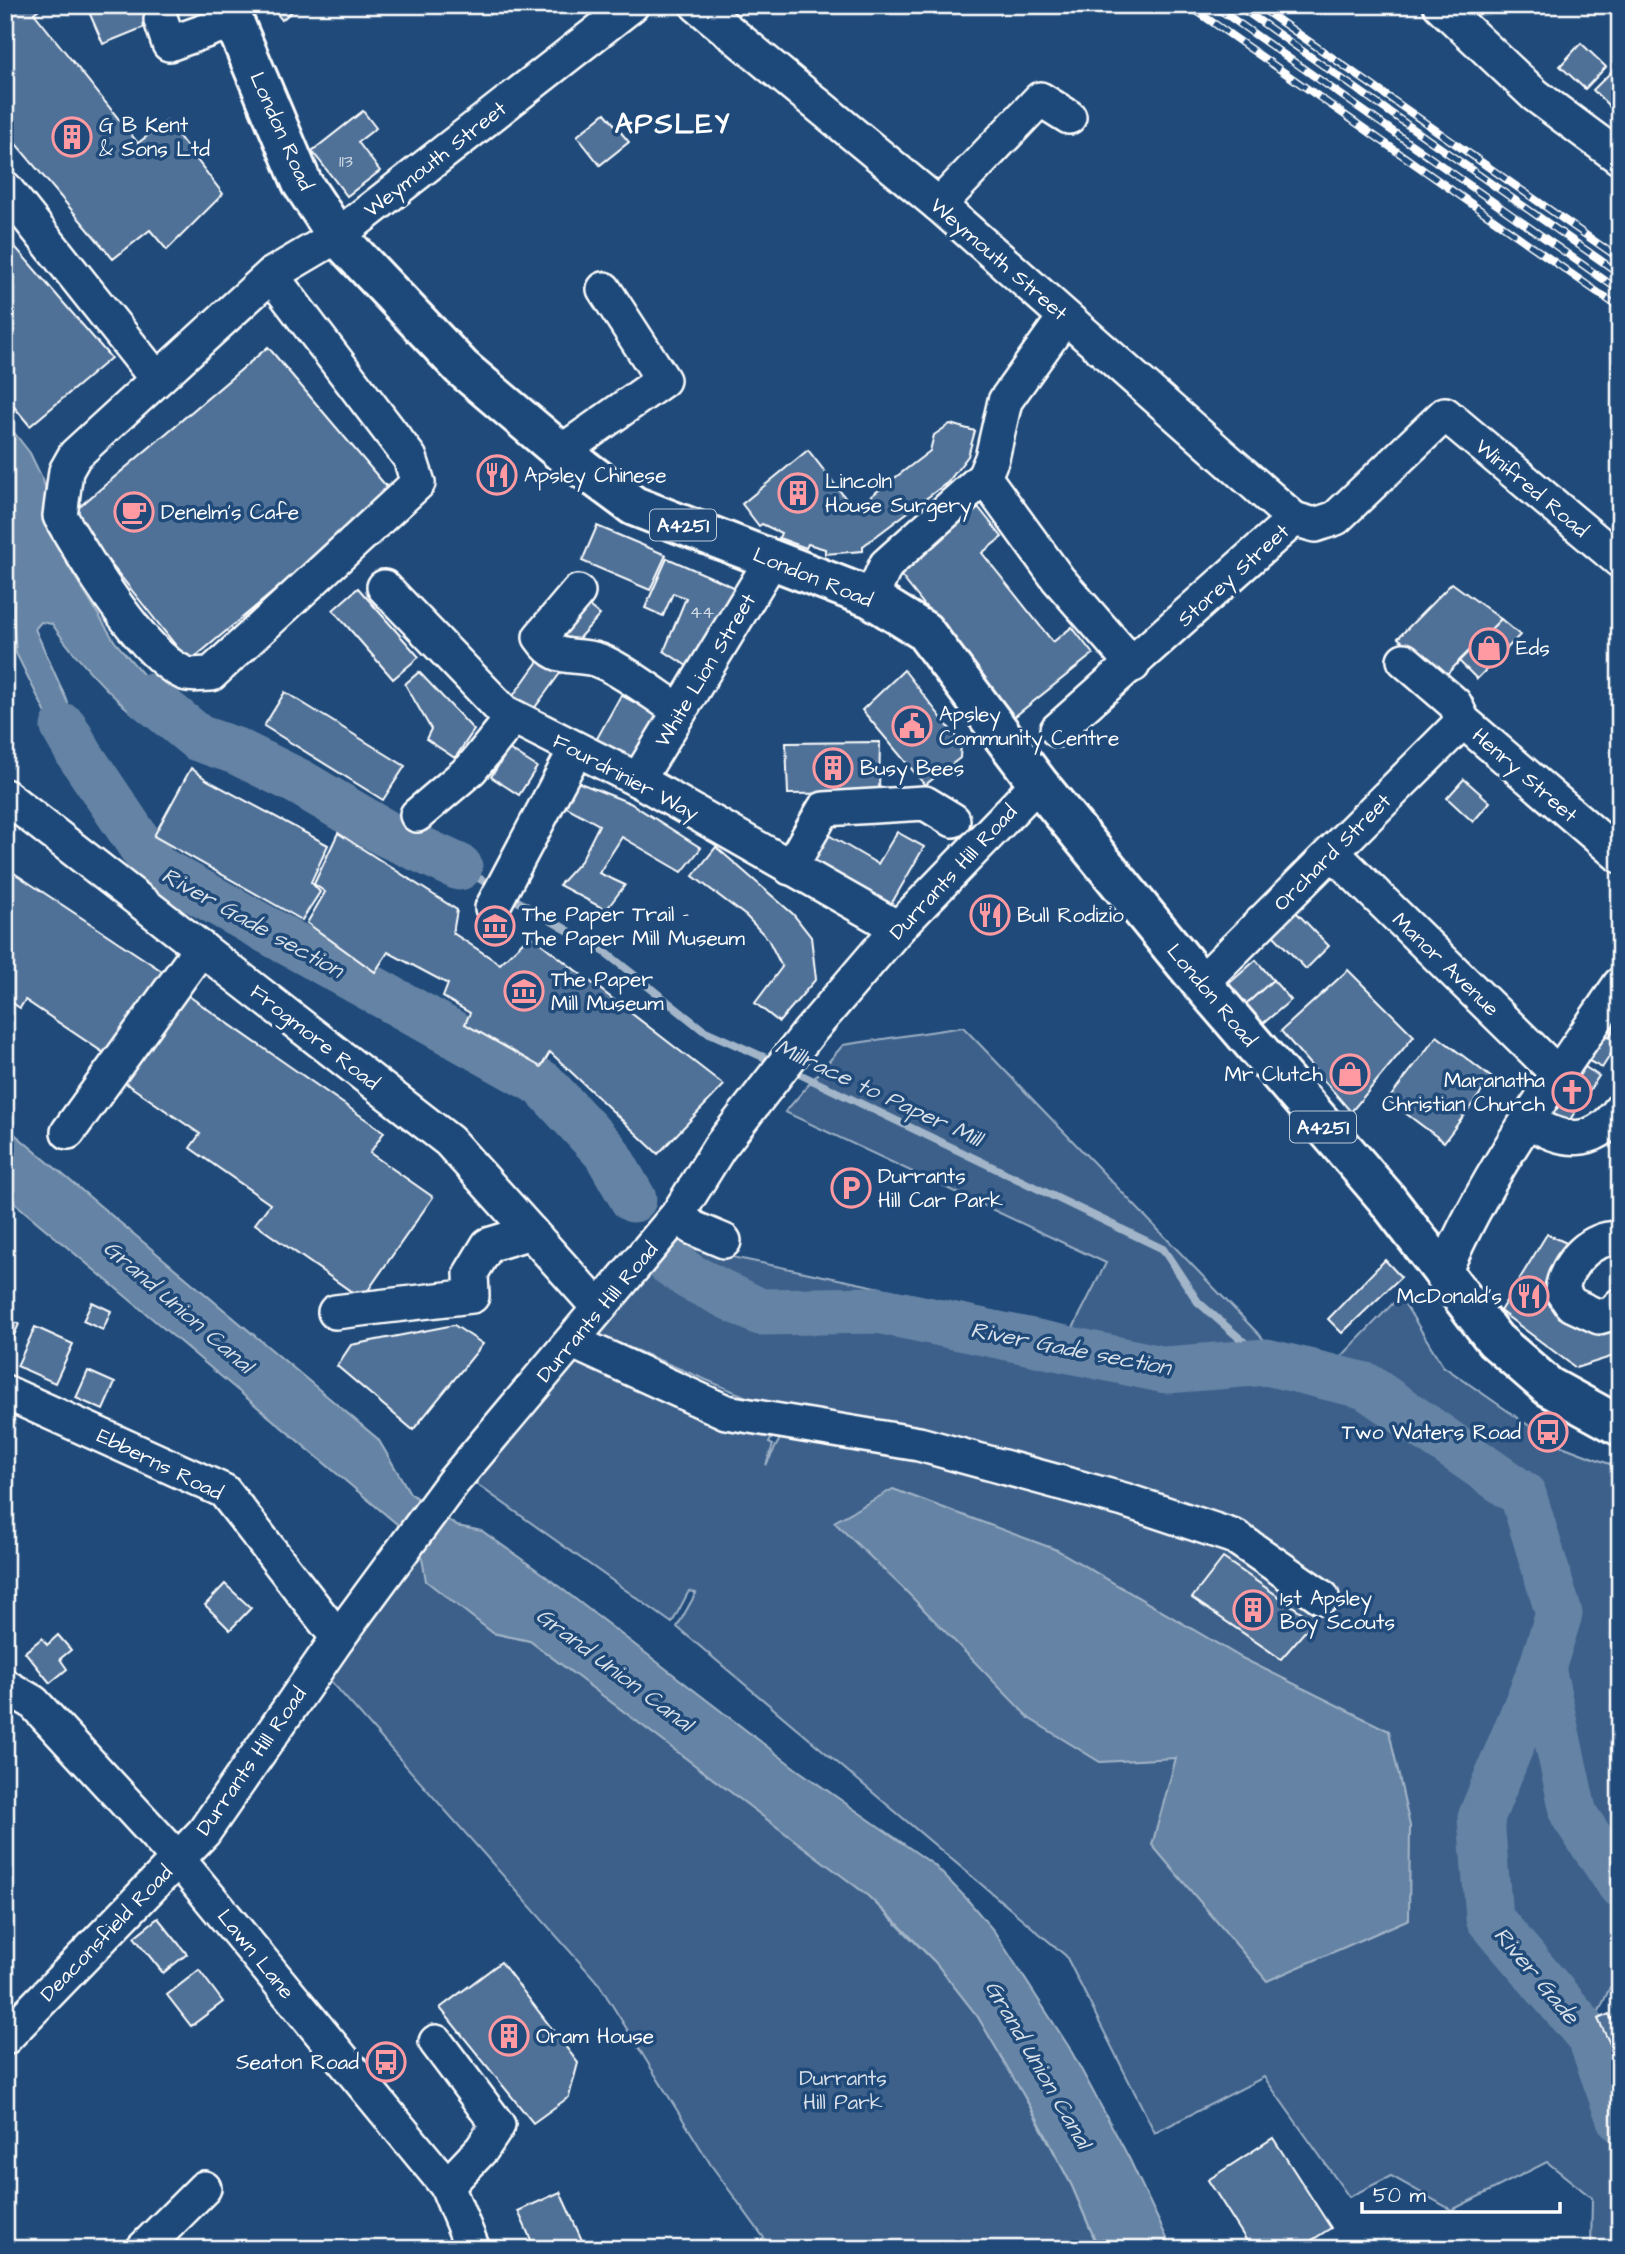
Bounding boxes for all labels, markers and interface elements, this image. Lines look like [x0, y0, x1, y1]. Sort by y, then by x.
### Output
street label: London Road [243, 67, 321, 195]
street label: Weymouth Street [358, 94, 514, 226]
district label: APSLEY [615, 105, 731, 144]
place label: G B Kent & Sons Ltd [99, 111, 210, 164]
building icon: G B Kent & Sons Ltd [51, 116, 93, 158]
house number: 113 [339, 149, 353, 174]
street label: Weymouth Street [922, 192, 1074, 329]
street label: Winifred Road [1469, 432, 1595, 544]
restaurant icon: Apsley Chinese [476, 454, 518, 496]
place label: Apsley Chinese [524, 461, 667, 492]
place label: Lincoln House Surgery [825, 467, 972, 522]
building icon: Lincoln House Surgery [777, 472, 819, 514]
cafe icon: Denelm's Cafe [113, 491, 155, 533]
place label: Denelm's Cafe [161, 498, 299, 527]
road number: A4251 [650, 510, 716, 540]
street label: Storey Street [1171, 517, 1297, 635]
street label: London Road [749, 540, 877, 615]
street label: White Lion Street [648, 587, 763, 753]
house number: 44 [690, 600, 714, 625]
shop icon: Eds [1468, 627, 1510, 669]
place label: Eds [1516, 634, 1550, 663]
place label: Apsley Community Centre [939, 700, 1119, 755]
public building icon: Apsley Community Centre [891, 705, 933, 747]
street label: Henry Street [1464, 721, 1584, 831]
street label: Fourdrinier Way [547, 727, 704, 830]
building icon: Busy Bees [812, 747, 854, 789]
place label: Busy Bees [860, 754, 964, 785]
street label: Orchard Street [1267, 787, 1398, 918]
street label: Durrants Hill Road [883, 798, 1024, 946]
water label: River Gade section [156, 860, 351, 987]
restaurant icon: Bull Rodizio [969, 894, 1011, 936]
place label: The Paper Trail - The Paper Mill Museum [522, 900, 746, 954]
place label: Bull Rodizio [1017, 901, 1124, 930]
museum icon: The Paper Trail - The Paper Mill Museum [474, 905, 516, 947]
street label: Manor Avenue [1386, 906, 1506, 1023]
street label: London Road [1160, 938, 1264, 1053]
place label: The Paper Mill Museum [551, 965, 664, 1018]
museum icon: The Paper Mill Museum [503, 970, 545, 1012]
street label: Frogmore Road [243, 978, 385, 1099]
water label: Millrace to Paper Mill [770, 1031, 990, 1156]
shop icon: Mr Clutch [1329, 1053, 1371, 1095]
place label: Mr Clutch [1225, 1060, 1324, 1089]
place label: Maranatha Christian Church [1382, 1066, 1546, 1119]
church icon: Maranatha Christian Church [1551, 1071, 1593, 1113]
road number: A4251 [1290, 1112, 1356, 1142]
place label: Durrants Hill Car Park [878, 1162, 1003, 1215]
parking icon: Durrants Hill Car Park [830, 1167, 872, 1209]
water label: Grand Union Canal [96, 1233, 263, 1383]
street label: Durrants Hill Road [530, 1236, 665, 1389]
restaurant icon: McDonald's [1508, 1275, 1550, 1317]
place label: McDonald's [1397, 1282, 1502, 1311]
water label: River Gade section [968, 1314, 1176, 1385]
bus stop icon: Two Waters Road [1527, 1411, 1569, 1453]
place label: Two Waters Road [1342, 1418, 1521, 1447]
street label: Ebberns Road [92, 1421, 228, 1508]
place label: 1st Apsley Boy Scouts [1280, 1584, 1395, 1639]
building icon: 1st Apsley Boy Scouts [1232, 1589, 1274, 1631]
water label: Grand Union Canal [529, 1600, 702, 1742]
street label: Durrants Hill Road [189, 1681, 314, 1841]
street label: Deaconsfield Road [34, 1859, 179, 2008]
street label: Lawn Lane [210, 1903, 301, 2005]
water label: River Gade [1486, 1920, 1587, 2032]
water label: Grand Union Canal [977, 1975, 1101, 2157]
building icon: Oram House [488, 2015, 530, 2057]
place label: Oram House [536, 2022, 654, 2051]
bus stop icon: Seaton Road [365, 2041, 407, 2083]
place label: Seaton Road [236, 2048, 359, 2077]
park label: Durrants Hill Park [799, 2064, 887, 2117]
scale bar [1362, 2170, 1560, 2214]
text: 50 m [1373, 2181, 1427, 2210]

